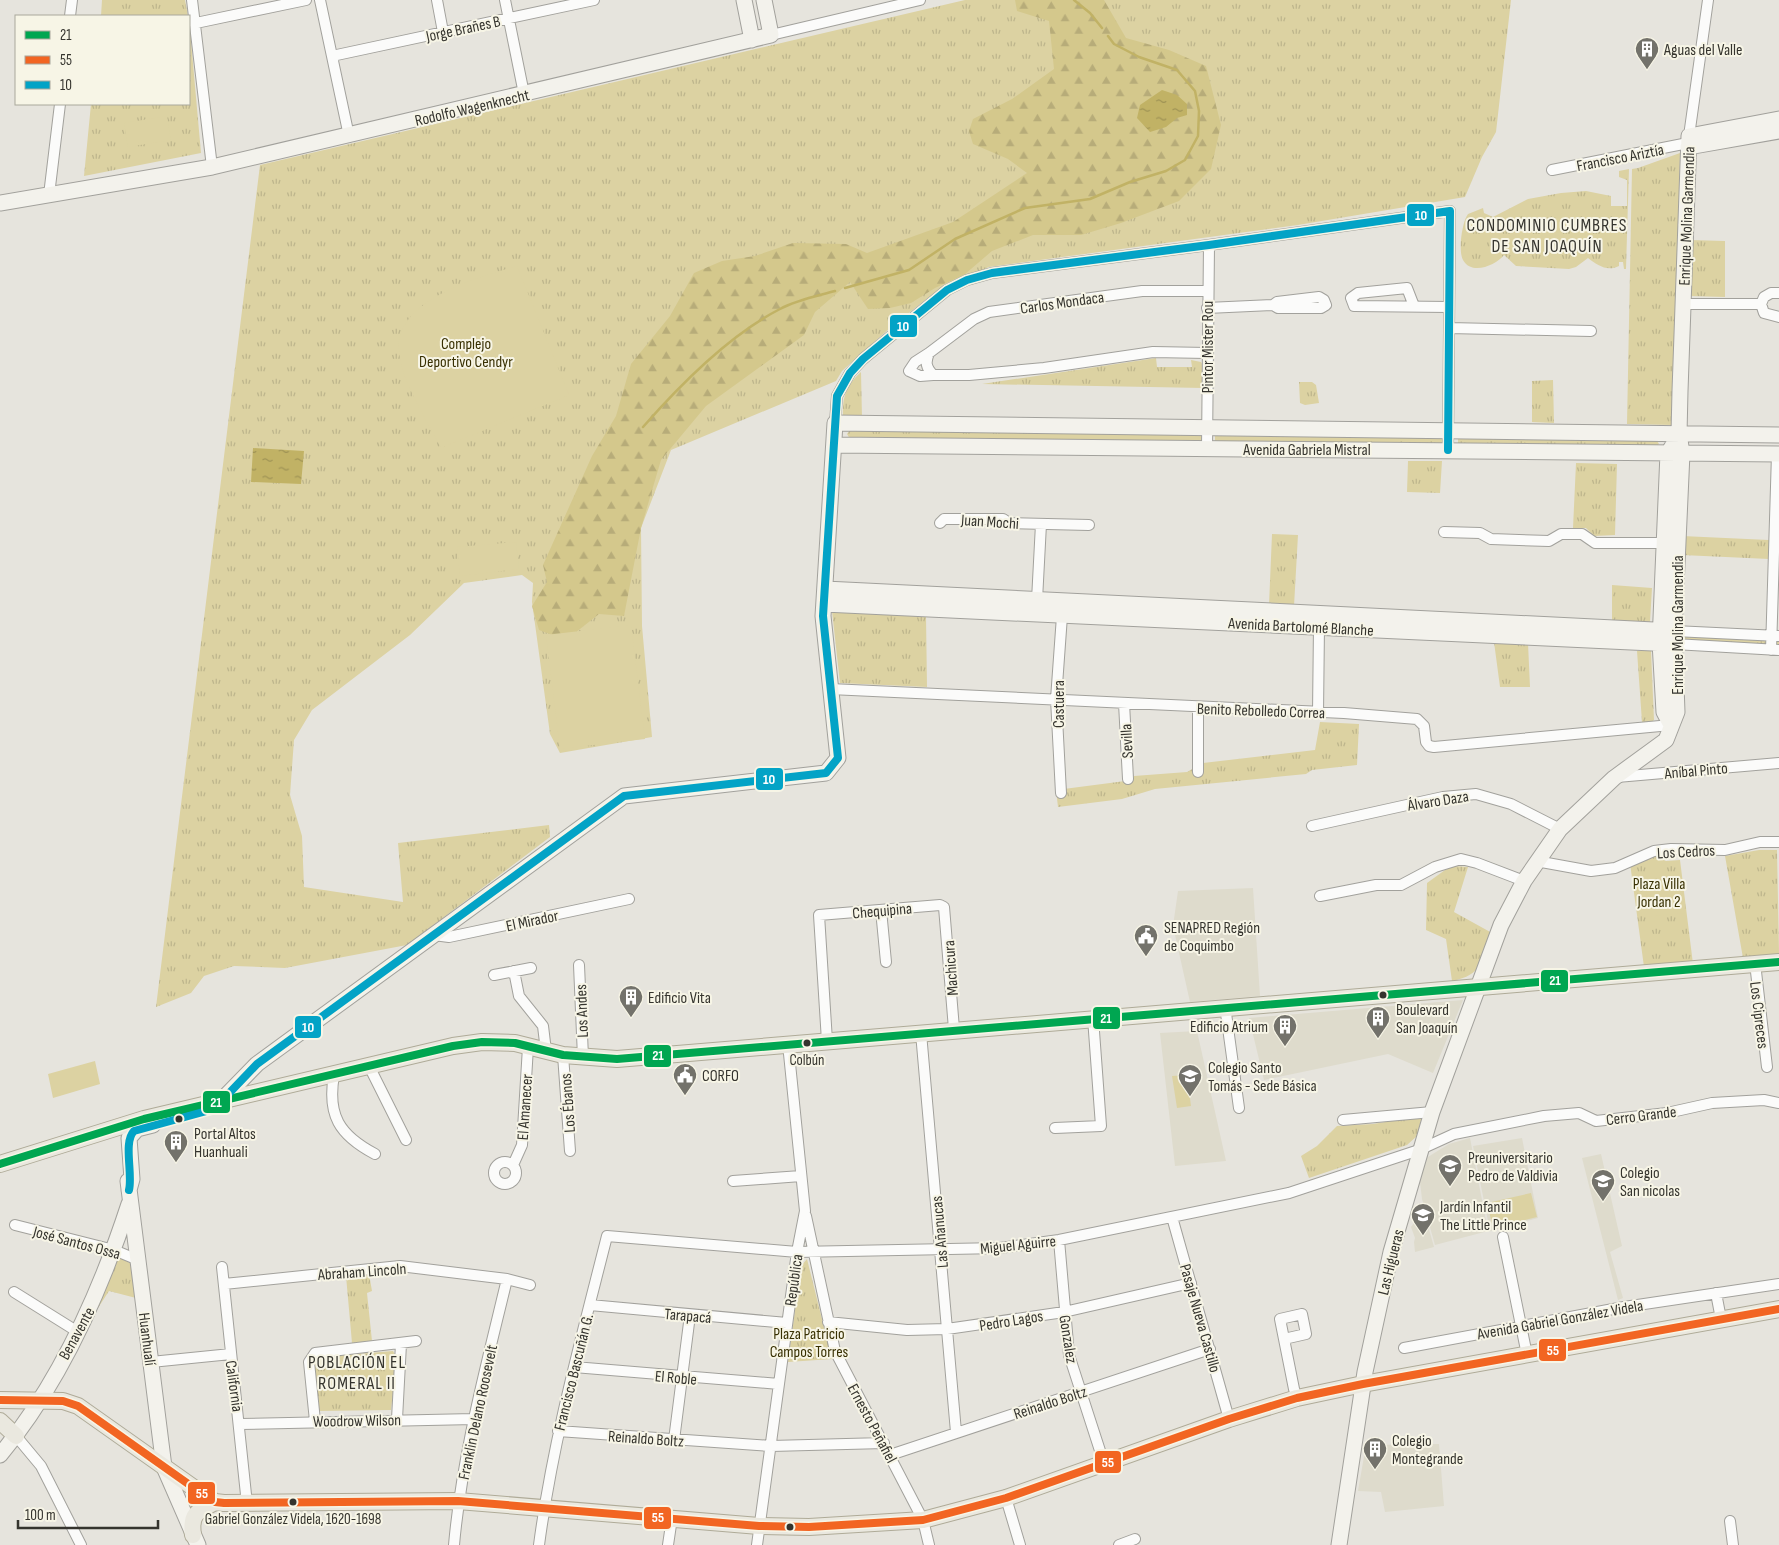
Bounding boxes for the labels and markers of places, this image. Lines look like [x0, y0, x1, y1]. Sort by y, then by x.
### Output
building icon: Aguas del Valle [1634, 36, 1660, 70]
place label: Aguas del Valle [1663, 41, 1742, 60]
place label: SENAPRED Región de Coquimbo [1164, 919, 1260, 956]
public building icon: SENAPRED Región de Coquimbo [1133, 923, 1159, 957]
building icon: Edificio Vita [618, 984, 644, 1018]
place label: Edificio Vita [648, 989, 711, 1008]
unlabelled marker [1378, 990, 1388, 1000]
place label: Boulevard San Joaquín [1396, 1001, 1458, 1038]
building icon: Boulevard San Joaquín [1365, 1005, 1391, 1039]
building icon: Edificio Atrium [1272, 1013, 1298, 1047]
place label: Edificio Atrium [1190, 1018, 1268, 1037]
marker: Colbún [802, 1038, 812, 1048]
place label: Colbún [789, 1051, 825, 1070]
place label: Colegio Santo Tomás - Sede Básica [1208, 1059, 1317, 1096]
public building icon: CORFO [672, 1062, 698, 1096]
school or university icon: Colegio Santo Tomás - Sede Básica [1177, 1063, 1203, 1097]
place label: CORFO [702, 1067, 739, 1086]
unlabelled marker [174, 1114, 184, 1124]
place label: Portal Altos Huanhuali [194, 1125, 256, 1162]
building icon: Portal Altos Huanhuali [163, 1129, 189, 1163]
place label: Preuniversitario Pedro de Valdivia [1468, 1149, 1558, 1186]
school or university icon: Preuniversitario Pedro de Valdivia [1437, 1153, 1463, 1187]
place label: Colegio San nicolas [1620, 1164, 1680, 1201]
school or university icon: Colegio San nicolas [1590, 1168, 1616, 1202]
place label: Jardín Infantil The Little Prince [1439, 1198, 1527, 1235]
school or university icon: Jardín Infantil The Little Prince [1410, 1202, 1436, 1236]
place label: Colegio Montegrande [1392, 1432, 1463, 1469]
building icon: Colegio Montegrande [1362, 1436, 1388, 1470]
marker: Gabriel González Videla, 1620-1698 [288, 1497, 298, 1507]
place label: Gabriel González Videla, 1620-1698 [205, 1510, 381, 1529]
unlabelled marker [785, 1522, 795, 1532]

